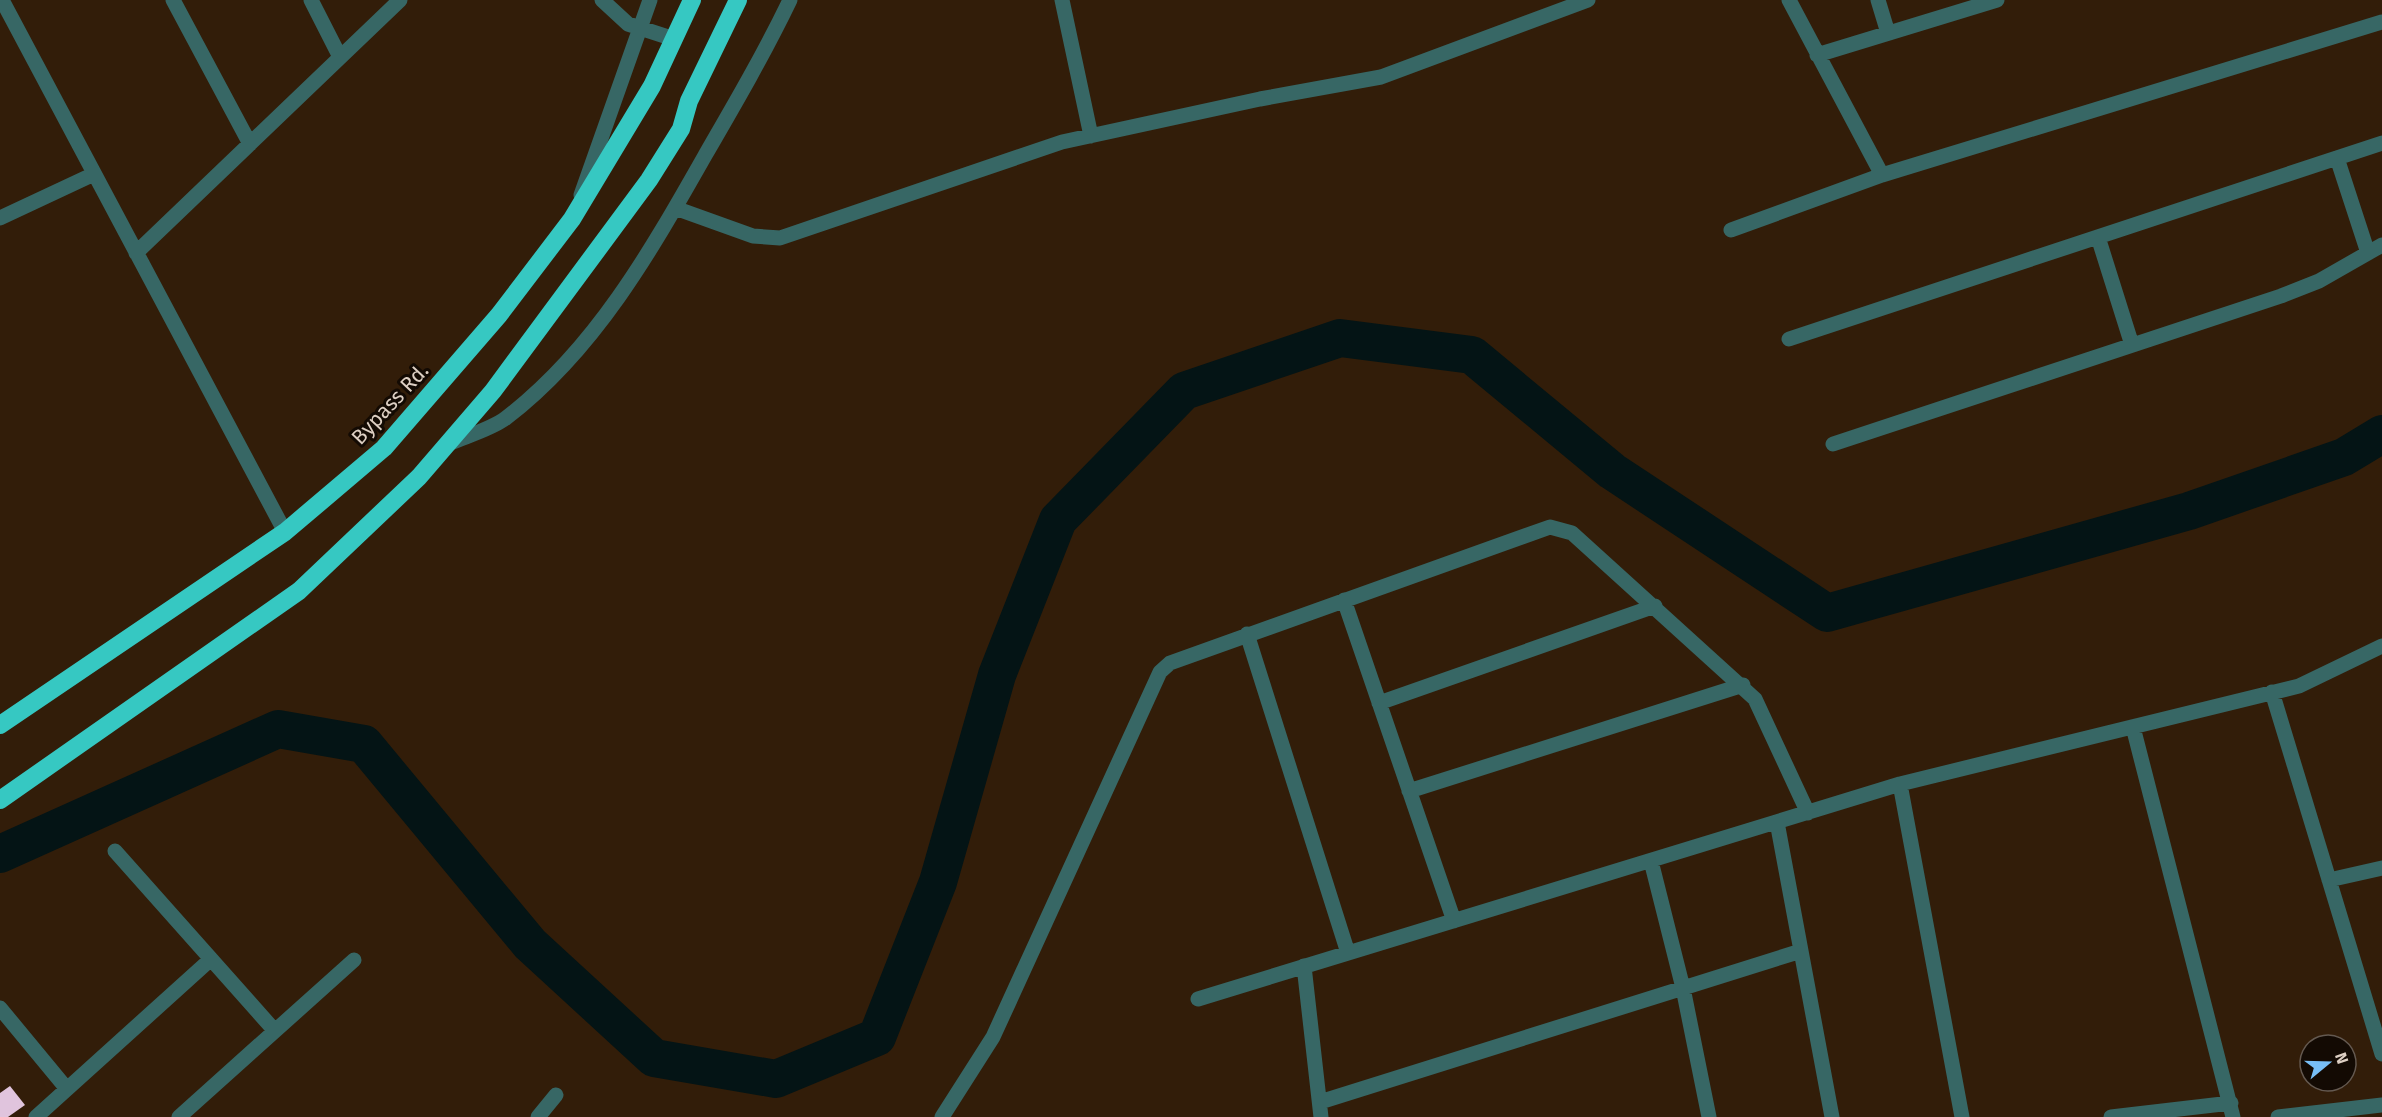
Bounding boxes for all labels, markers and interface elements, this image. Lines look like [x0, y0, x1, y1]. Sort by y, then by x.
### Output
street label: Bypass Rd. [346, 358, 434, 450]
north arrow [2298, 1033, 2358, 1093]
text: N [2331, 1050, 2352, 1066]

